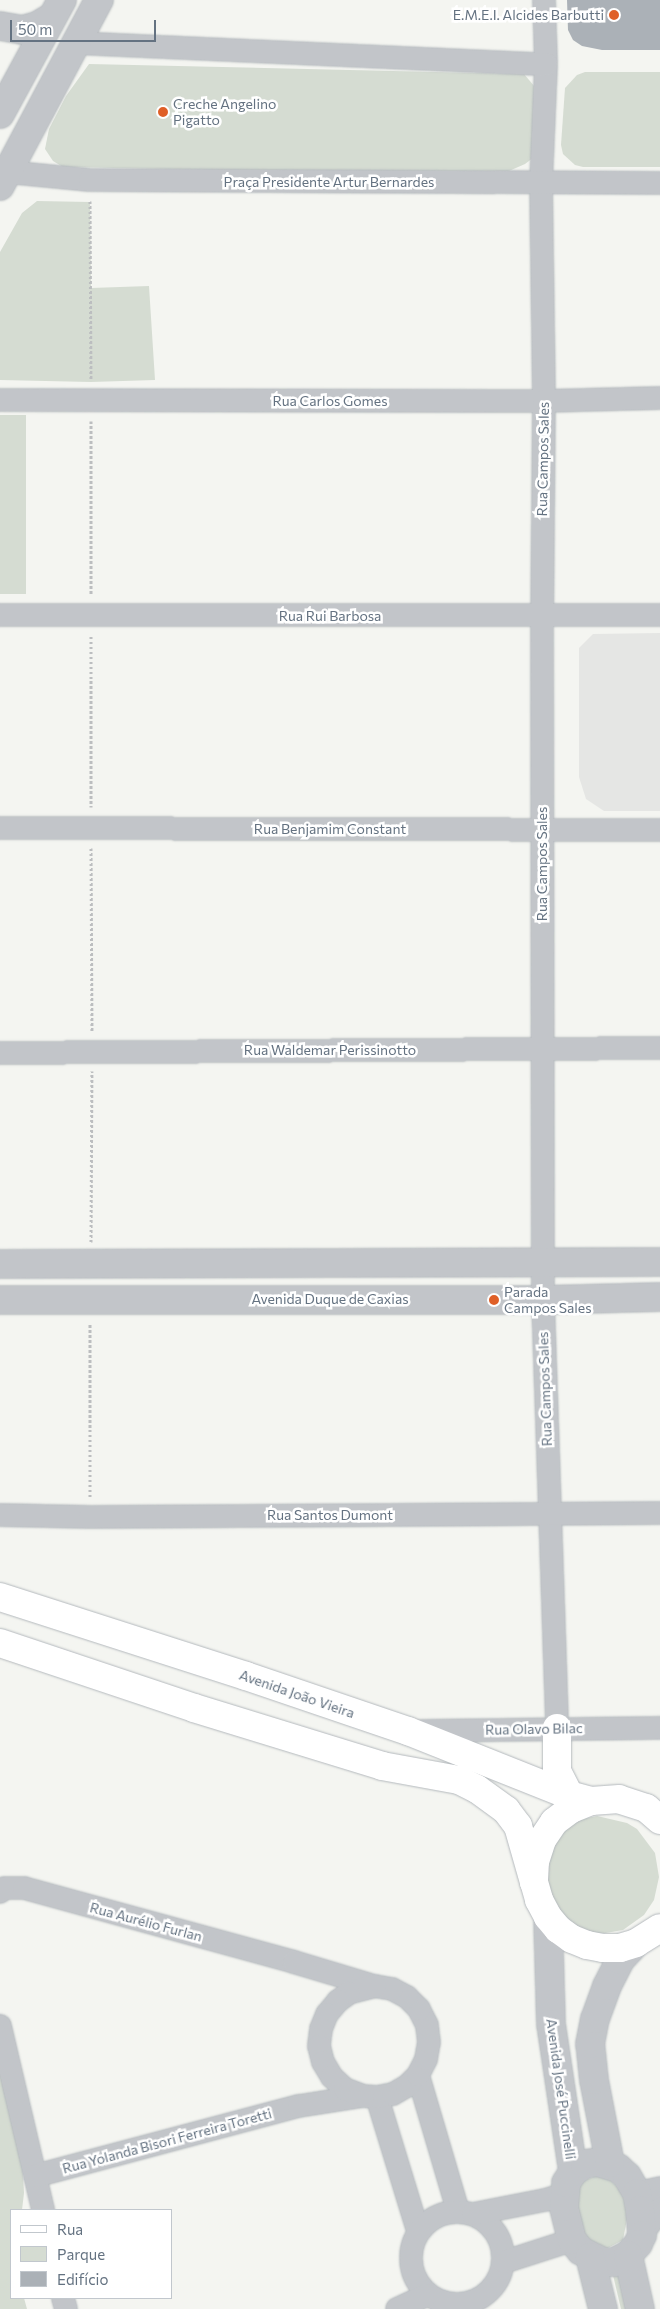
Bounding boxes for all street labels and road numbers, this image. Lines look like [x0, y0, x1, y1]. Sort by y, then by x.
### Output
street label: Praça Presidente Artur Bernardes [224, 174, 434, 190]
street label: Rua Carlos Gomes [272, 393, 388, 409]
street label: Rua Campos Sales [534, 402, 552, 516]
street label: Rua Rui Barbosa [279, 608, 381, 624]
street label: Rua Campos Sales [534, 807, 550, 921]
street label: Rua Benjamim Constant [254, 821, 406, 837]
street label: Rua Waldemar Perissinotto [244, 1042, 416, 1058]
street label: Avenida Duque de Caxias [251, 1291, 409, 1307]
street label: Rua Campos Sales [535, 1331, 555, 1447]
street label: Rua Santos Dumont [267, 1507, 393, 1523]
street label: Avenida João Vieira [237, 1666, 357, 1722]
street label: Rua Olavo Bilac [485, 1720, 583, 1738]
street label: Rua Aurélio Furlan [88, 1899, 204, 1945]
street label: Avenida José Puccinelli [543, 2017, 579, 2161]
street label: Rua Yolanda Bisori Ferreira Toretti [61, 2105, 273, 2177]

